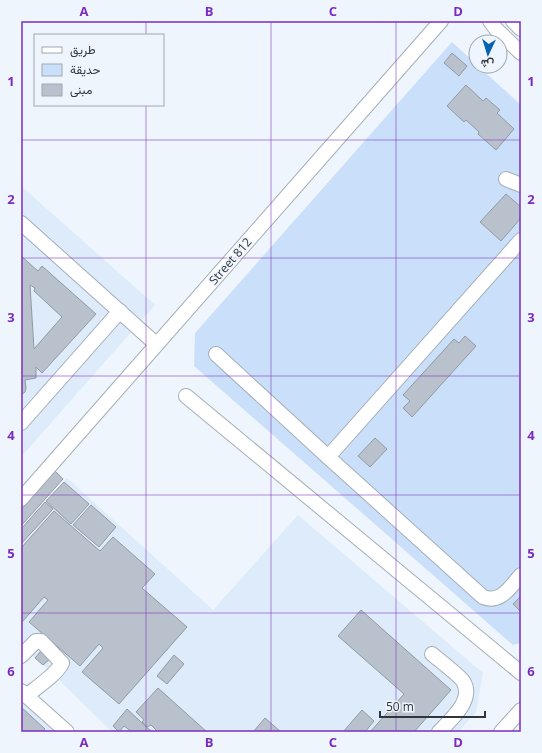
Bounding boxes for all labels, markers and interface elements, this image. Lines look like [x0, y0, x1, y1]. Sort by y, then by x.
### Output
text: A [80, 2, 89, 20]
text: B [205, 2, 214, 20]
text: C [329, 2, 337, 20]
text: D [453, 2, 463, 20]
legend [34, 34, 164, 106]
north arrow [468, 34, 508, 74]
text: طريق [70, 41, 96, 58]
text: ش [480, 57, 494, 72]
text: حديقة [70, 61, 100, 78]
text: 1 [7, 72, 15, 90]
text: 1 [527, 72, 535, 90]
text: مبنى [70, 81, 92, 98]
text: 2 [7, 190, 15, 208]
text: 2 [527, 190, 535, 208]
street label: Street 812 [205, 234, 255, 288]
text: 3 [7, 308, 15, 326]
text: 3 [527, 308, 535, 326]
text: 4 [7, 426, 15, 444]
text: 4 [527, 426, 535, 444]
text: 5 [7, 544, 15, 562]
text: 5 [527, 544, 535, 562]
text: 6 [7, 662, 15, 680]
text: 6 [527, 662, 535, 680]
scale bar [380, 693, 485, 719]
text: 50 m [386, 698, 414, 715]
text: A [80, 733, 89, 751]
text: B [205, 733, 214, 751]
text: C [329, 733, 337, 751]
text: D [453, 733, 463, 751]

